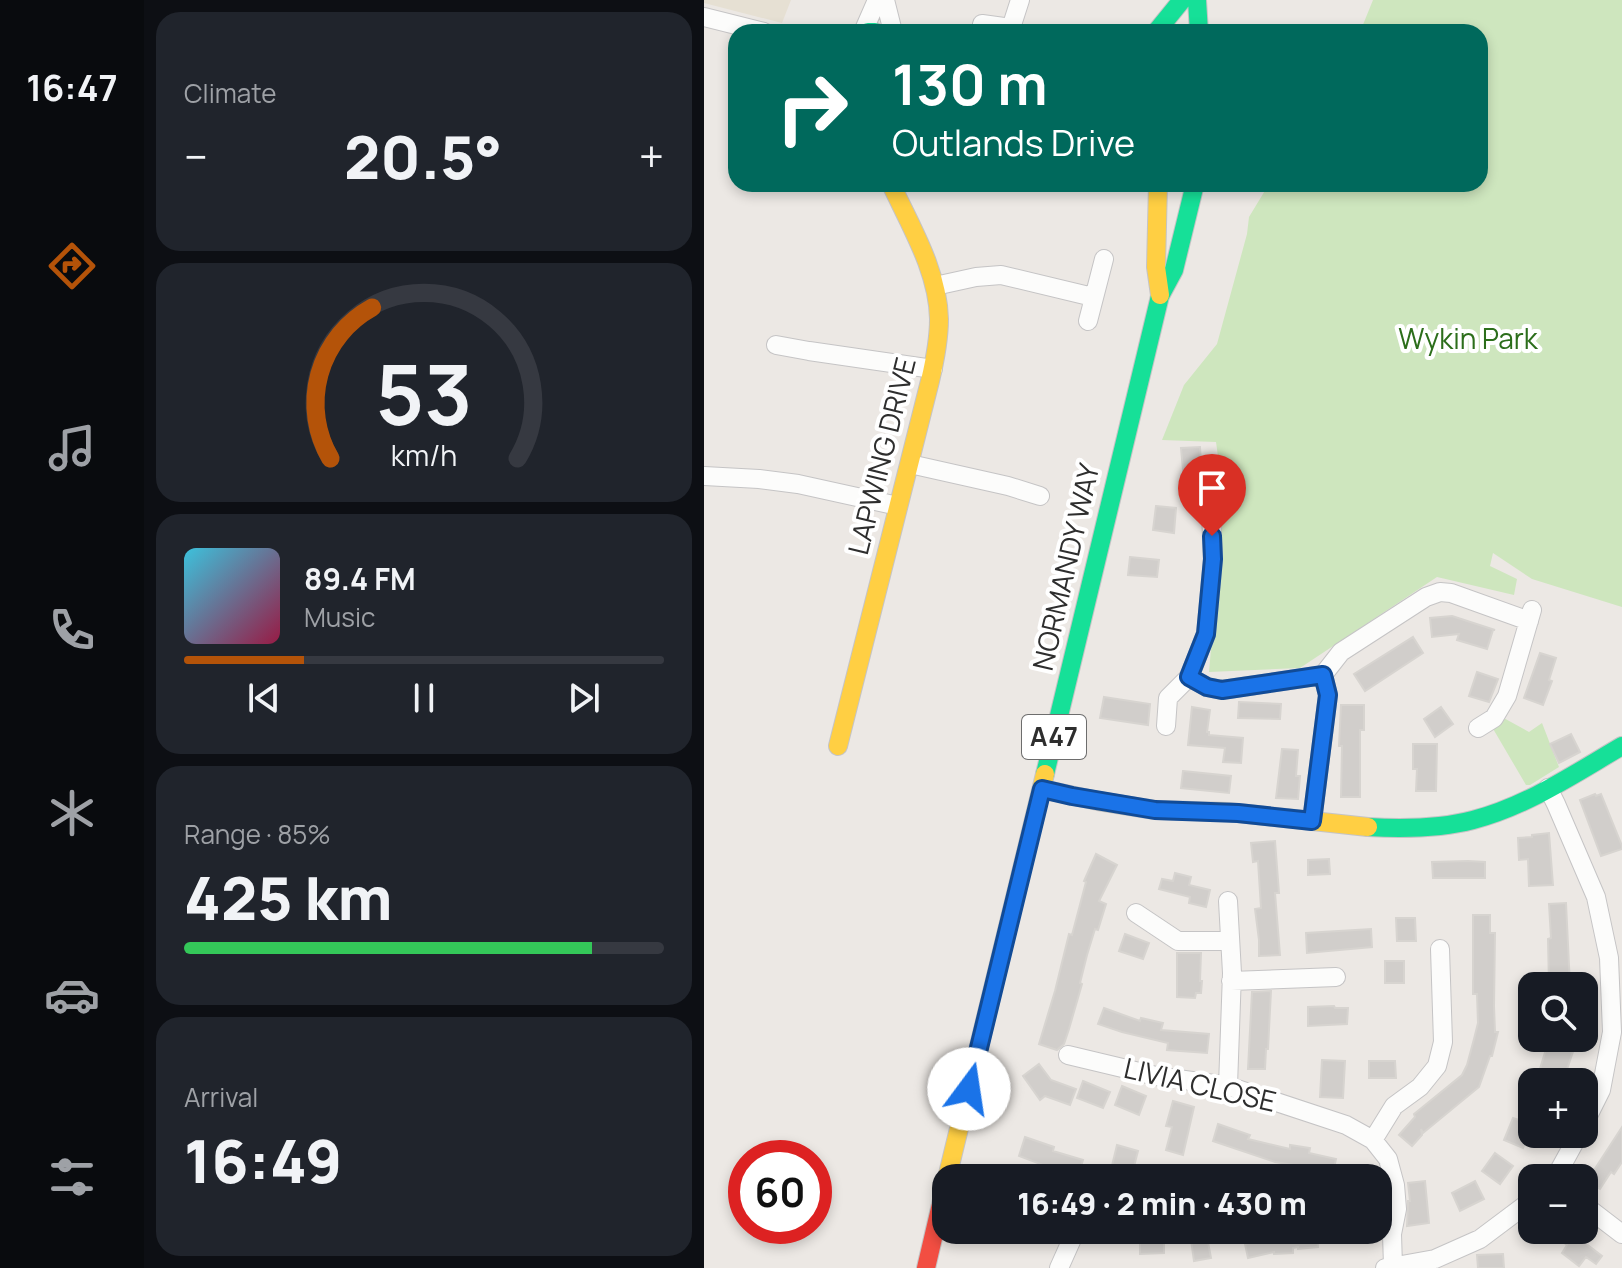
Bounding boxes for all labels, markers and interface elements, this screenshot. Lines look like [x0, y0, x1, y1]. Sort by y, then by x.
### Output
text: 130 m [892, 45, 1048, 122]
icon: right [760, 56, 864, 160]
text: 16:47 [26, 63, 118, 112]
text: Climate [184, 75, 276, 111]
text: 20.5° [344, 115, 502, 197]
text: Outlands Drive [892, 118, 1135, 167]
text: − [184, 126, 208, 186]
text: + [639, 126, 664, 186]
icon: directions [44, 238, 100, 294]
park label: Wykin Park [1398, 319, 1539, 357]
text: 53 [375, 335, 473, 449]
street label: LAPWING DRIVE [838, 353, 924, 558]
icon: music [44, 420, 100, 476]
text: km/h [391, 436, 457, 475]
pin [1178, 454, 1246, 536]
street label: NORMANDY WAY [1023, 459, 1107, 674]
icon: arrive [1190, 466, 1234, 510]
text: 89.4 FM [304, 558, 416, 599]
text: Music [304, 599, 375, 635]
icon: phone [44, 602, 100, 658]
icon: previous [242, 676, 286, 720]
icon: pause [402, 676, 446, 720]
icon: next [562, 676, 606, 720]
road number: A47 [1022, 715, 1086, 759]
icon: climate [44, 785, 100, 841]
text: Range · 85% [184, 816, 331, 852]
text: 425 km [184, 856, 393, 938]
icon: car [44, 967, 100, 1023]
map controls [1518, 972, 1598, 1244]
button: search [1518, 972, 1598, 1052]
position arrow [927, 1047, 1011, 1131]
street label: LIVIA CLOSE [1121, 1048, 1280, 1120]
button: + [1518, 1068, 1598, 1148]
text: Arrival [184, 1079, 258, 1115]
text: 16:49 [184, 1119, 342, 1201]
speed limit sign: 60 [728, 1140, 832, 1244]
icon: filters [44, 1149, 100, 1205]
button: − [1518, 1164, 1598, 1244]
text: 16:49 · 2 min · 430 m [1017, 1183, 1307, 1224]

